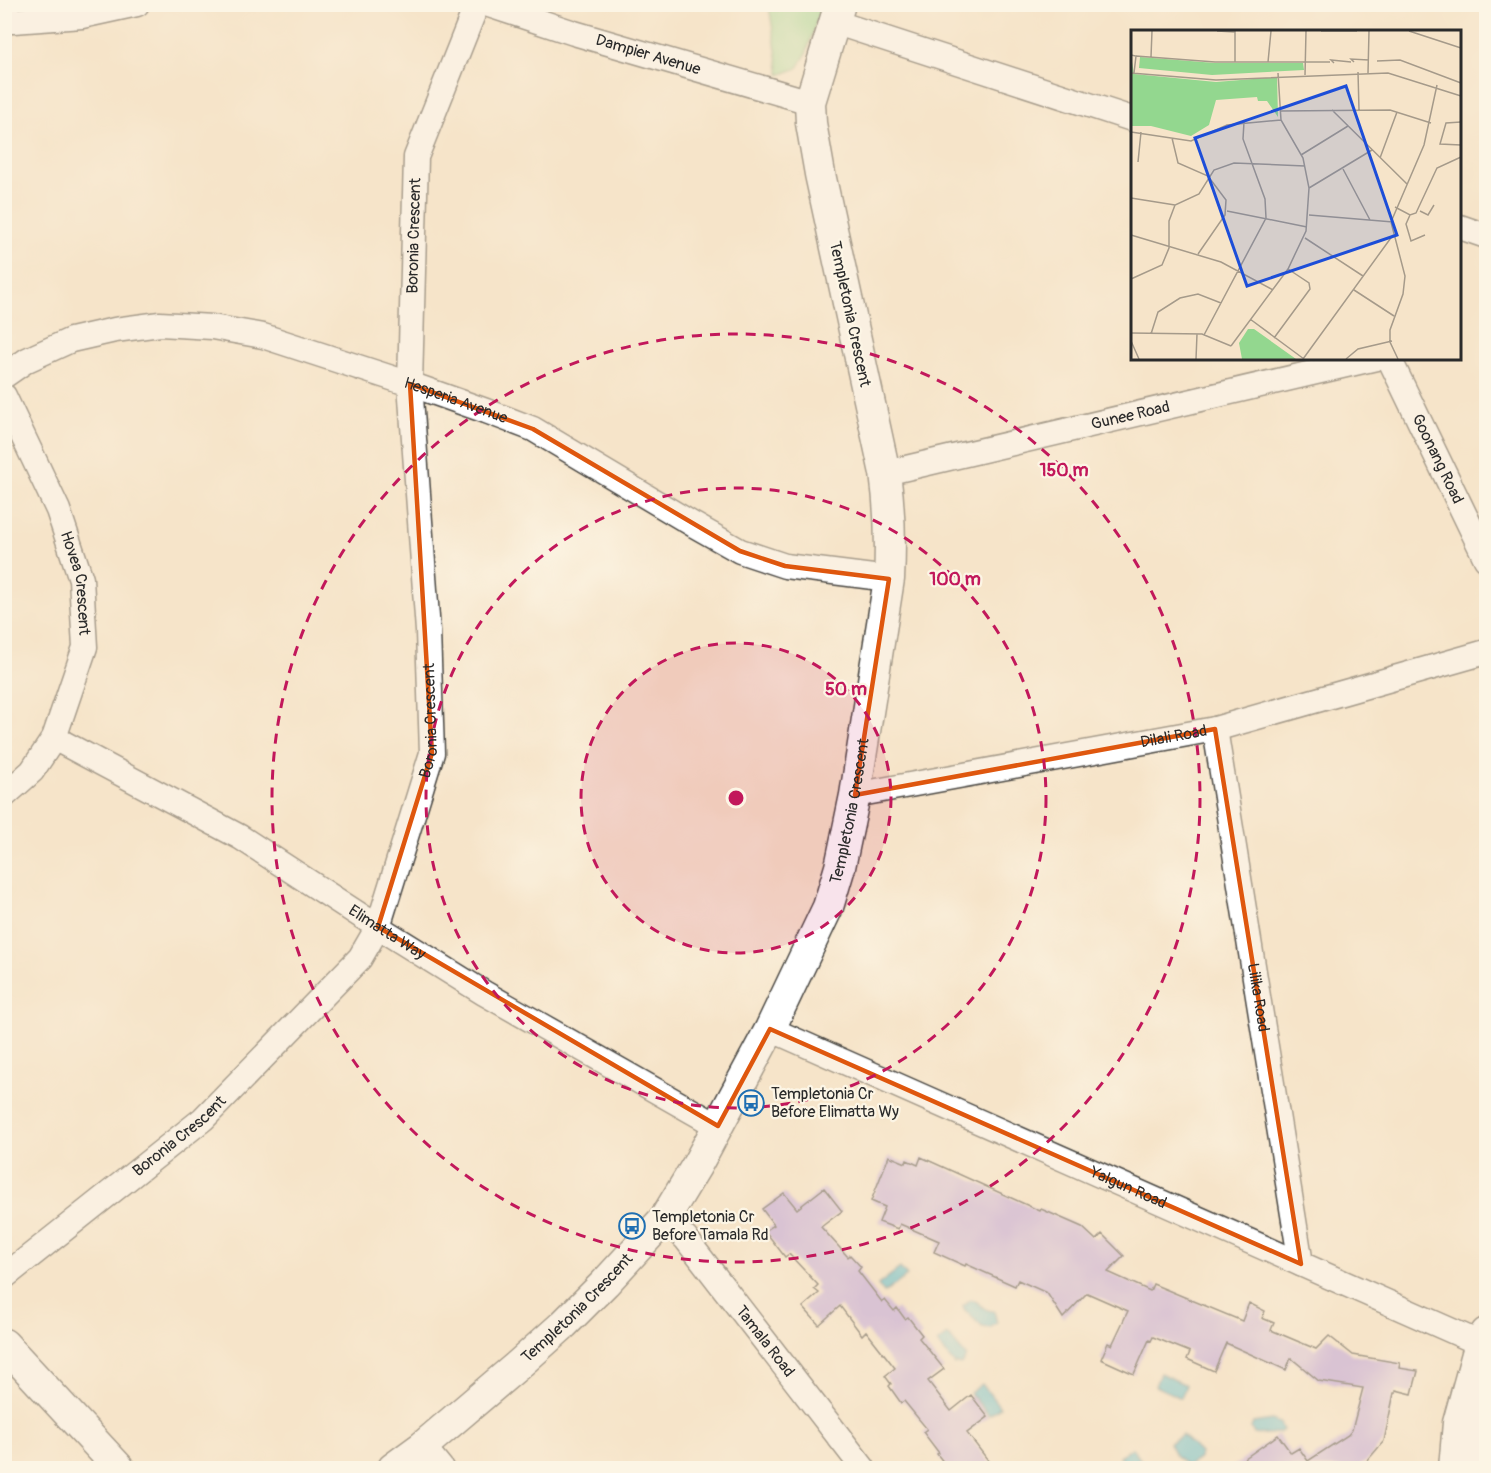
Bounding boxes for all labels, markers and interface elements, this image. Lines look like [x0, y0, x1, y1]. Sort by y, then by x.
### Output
street label: Dampier Avenue [593, 30, 703, 80]
inset map [1131, 30, 1461, 360]
street label: Boronia Crescent [402, 177, 425, 294]
street label: Templetonia Crescent [825, 239, 875, 389]
street label: Hesperia Avenue [401, 373, 511, 428]
street label: Gunee Road [1089, 397, 1172, 434]
street label: Goonang Road [1407, 411, 1468, 507]
text: 150 m [1040, 459, 1089, 482]
street label: Hovea Crescent [56, 528, 94, 636]
text: 100 m [929, 568, 981, 591]
street label: Boronia Crescent [415, 662, 442, 781]
text: 50 m [825, 678, 867, 701]
street label: Dilali Road [1139, 721, 1209, 752]
street label: Templetonia Crescent [825, 736, 874, 887]
centre of rings [726, 788, 746, 808]
street label: Elimatta Way [345, 900, 430, 964]
street label: Lilika Road [1243, 962, 1274, 1033]
place label: Templetonia Cr Before Elimatta Wy [771, 1084, 899, 1122]
bus stop icon: Templetonia Cr Before Elimatta Wy [736, 1088, 766, 1118]
street label: Boronia Crescent [129, 1091, 231, 1181]
street label: Yalgun Road [1086, 1162, 1170, 1213]
place label: Templetonia Cr Before Tamala Rd [652, 1207, 769, 1245]
bus stop icon: Templetonia Cr Before Tamala Rd [617, 1211, 647, 1241]
street label: Templetonia Crescent [517, 1249, 637, 1367]
street label: Tamala Road [731, 1302, 799, 1381]

